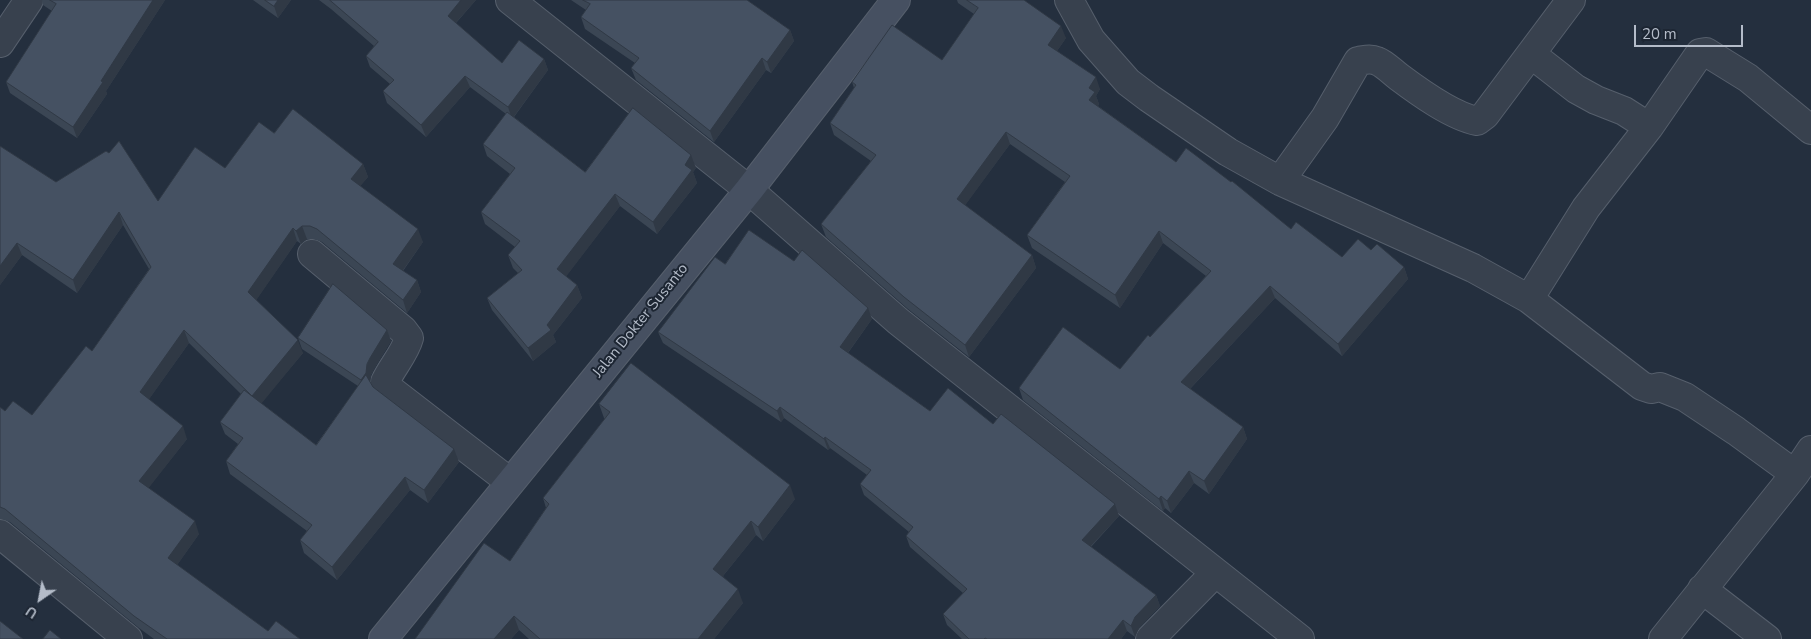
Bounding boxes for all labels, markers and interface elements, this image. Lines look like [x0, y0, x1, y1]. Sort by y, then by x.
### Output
scale bar [1636, 15, 1745, 47]
text: 20 m [1642, 24, 1677, 44]
street label: Jalan Dokter Susanto [589, 260, 693, 382]
north arrow [15, 574, 65, 624]
text: U [22, 601, 41, 623]

